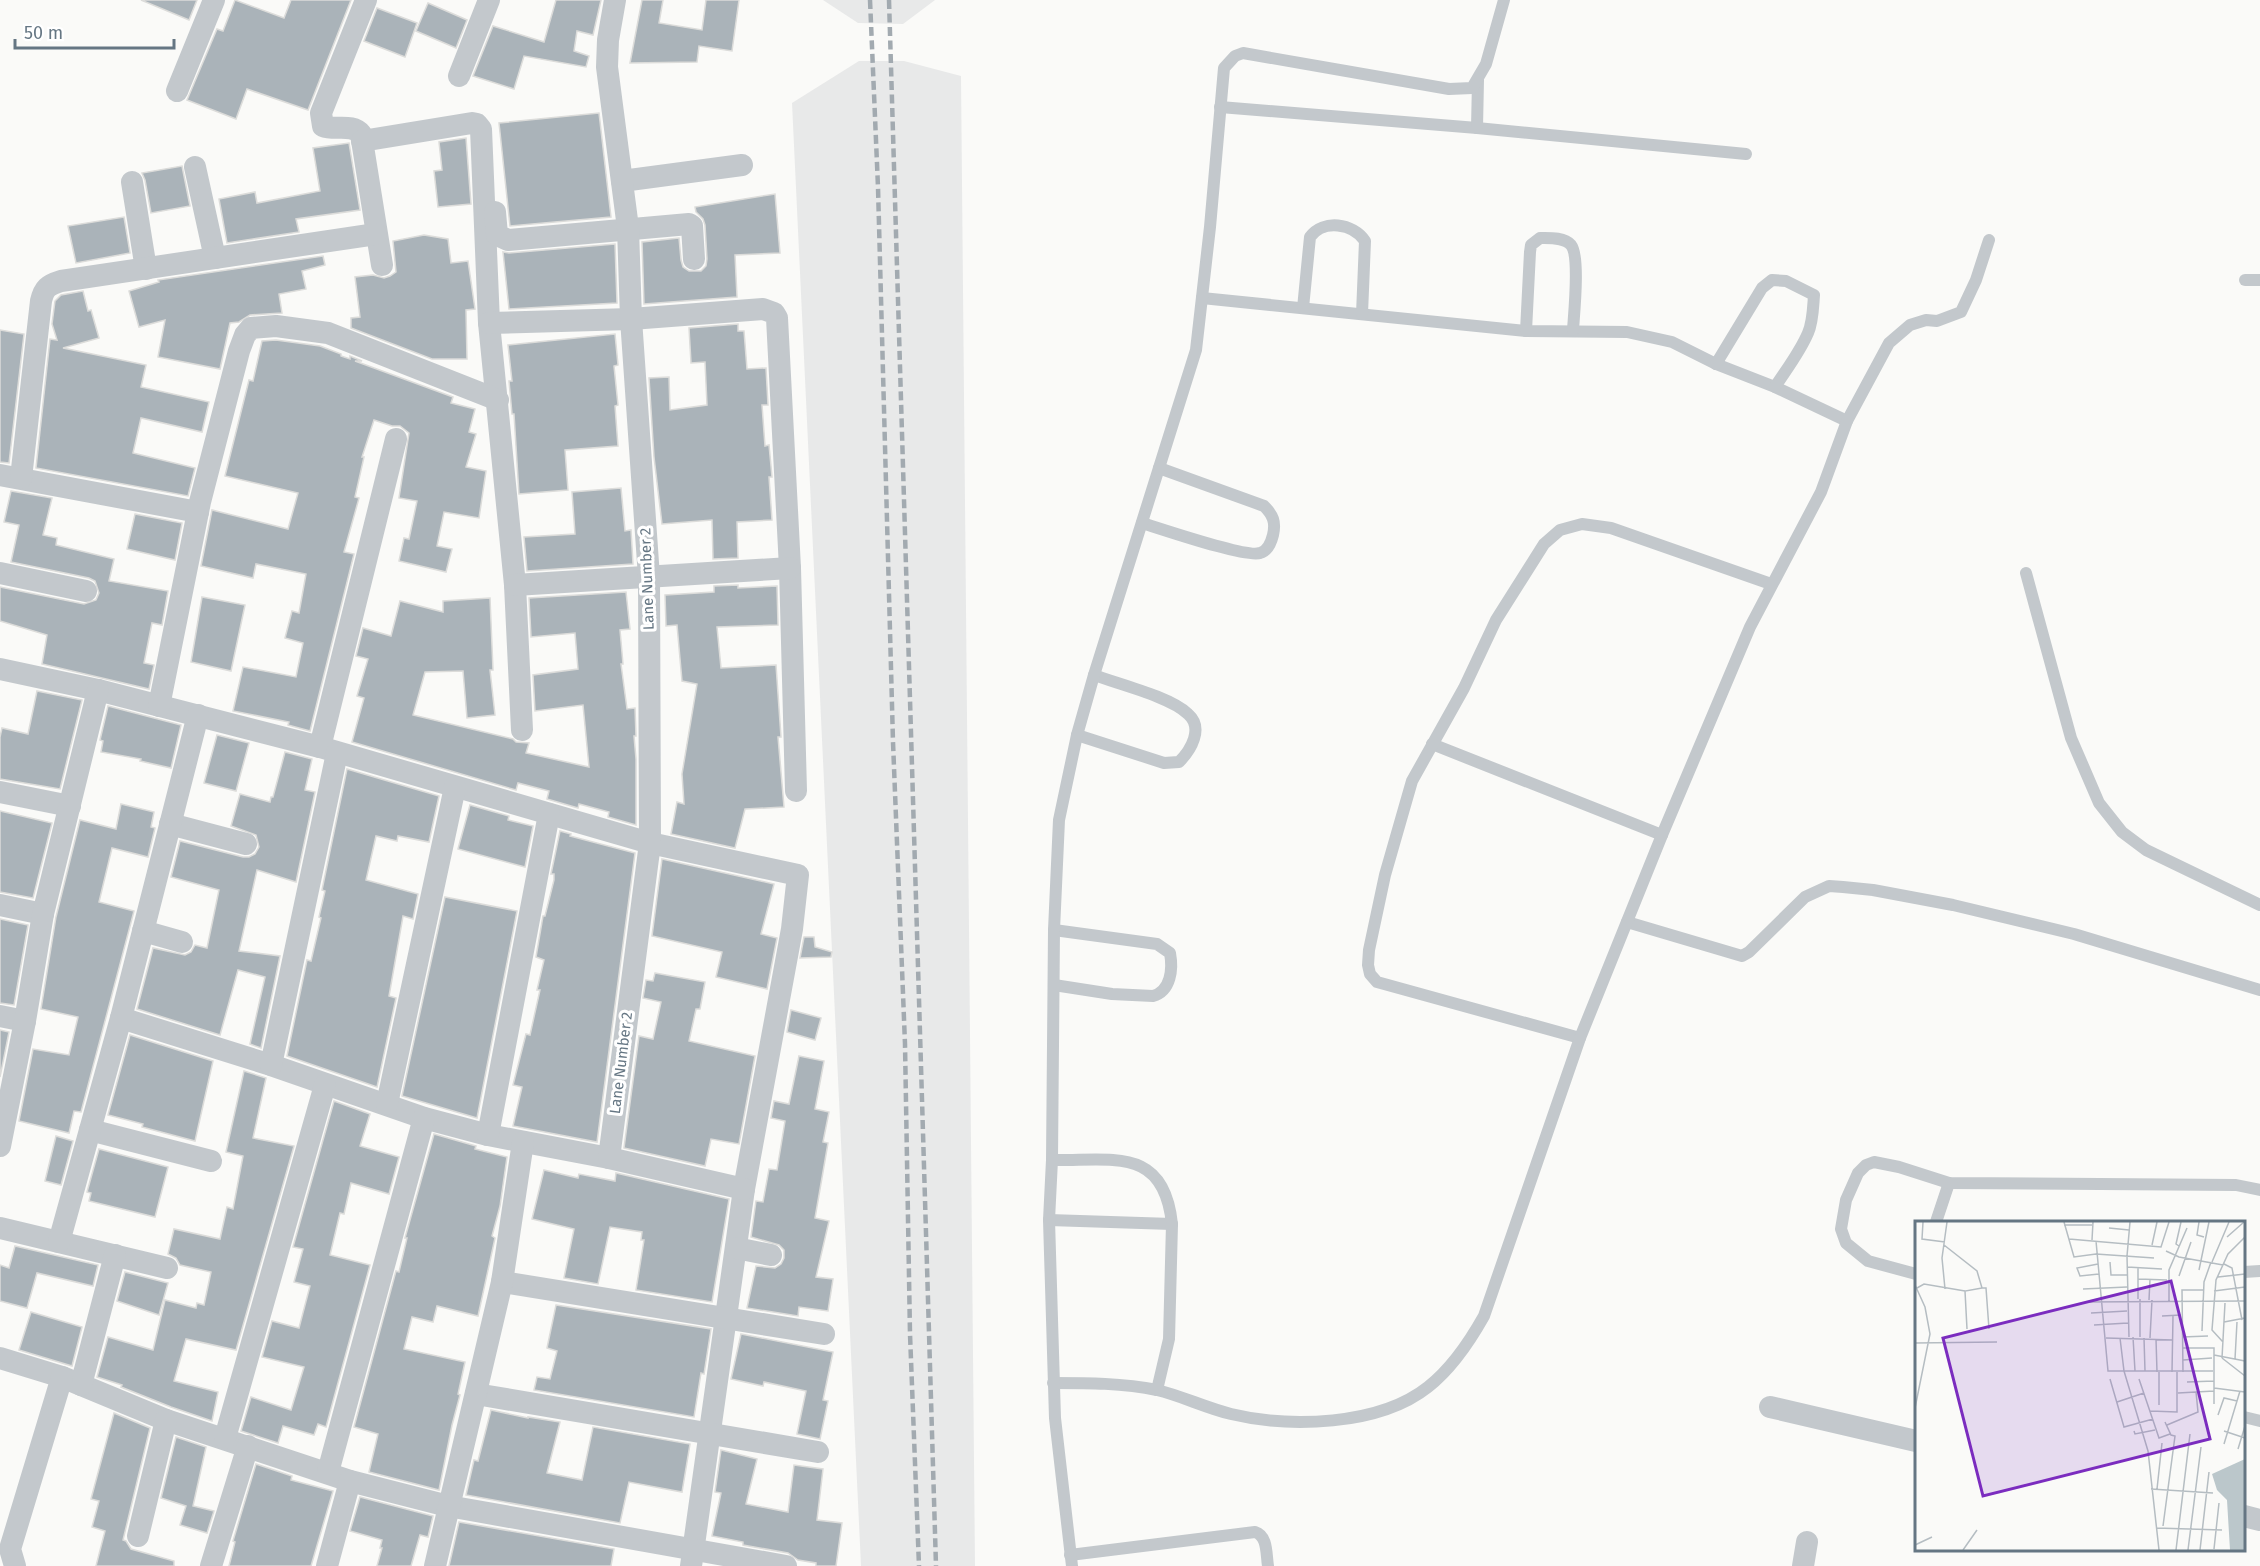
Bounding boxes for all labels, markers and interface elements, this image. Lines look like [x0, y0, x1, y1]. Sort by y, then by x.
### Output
scale bar [15, 12, 174, 50]
text: 50 m [24, 22, 63, 44]
street label: Lane Number 2 [636, 527, 658, 631]
street label: Lane Number 2 [606, 1011, 636, 1115]
inset map [1915, 1221, 2245, 1551]

